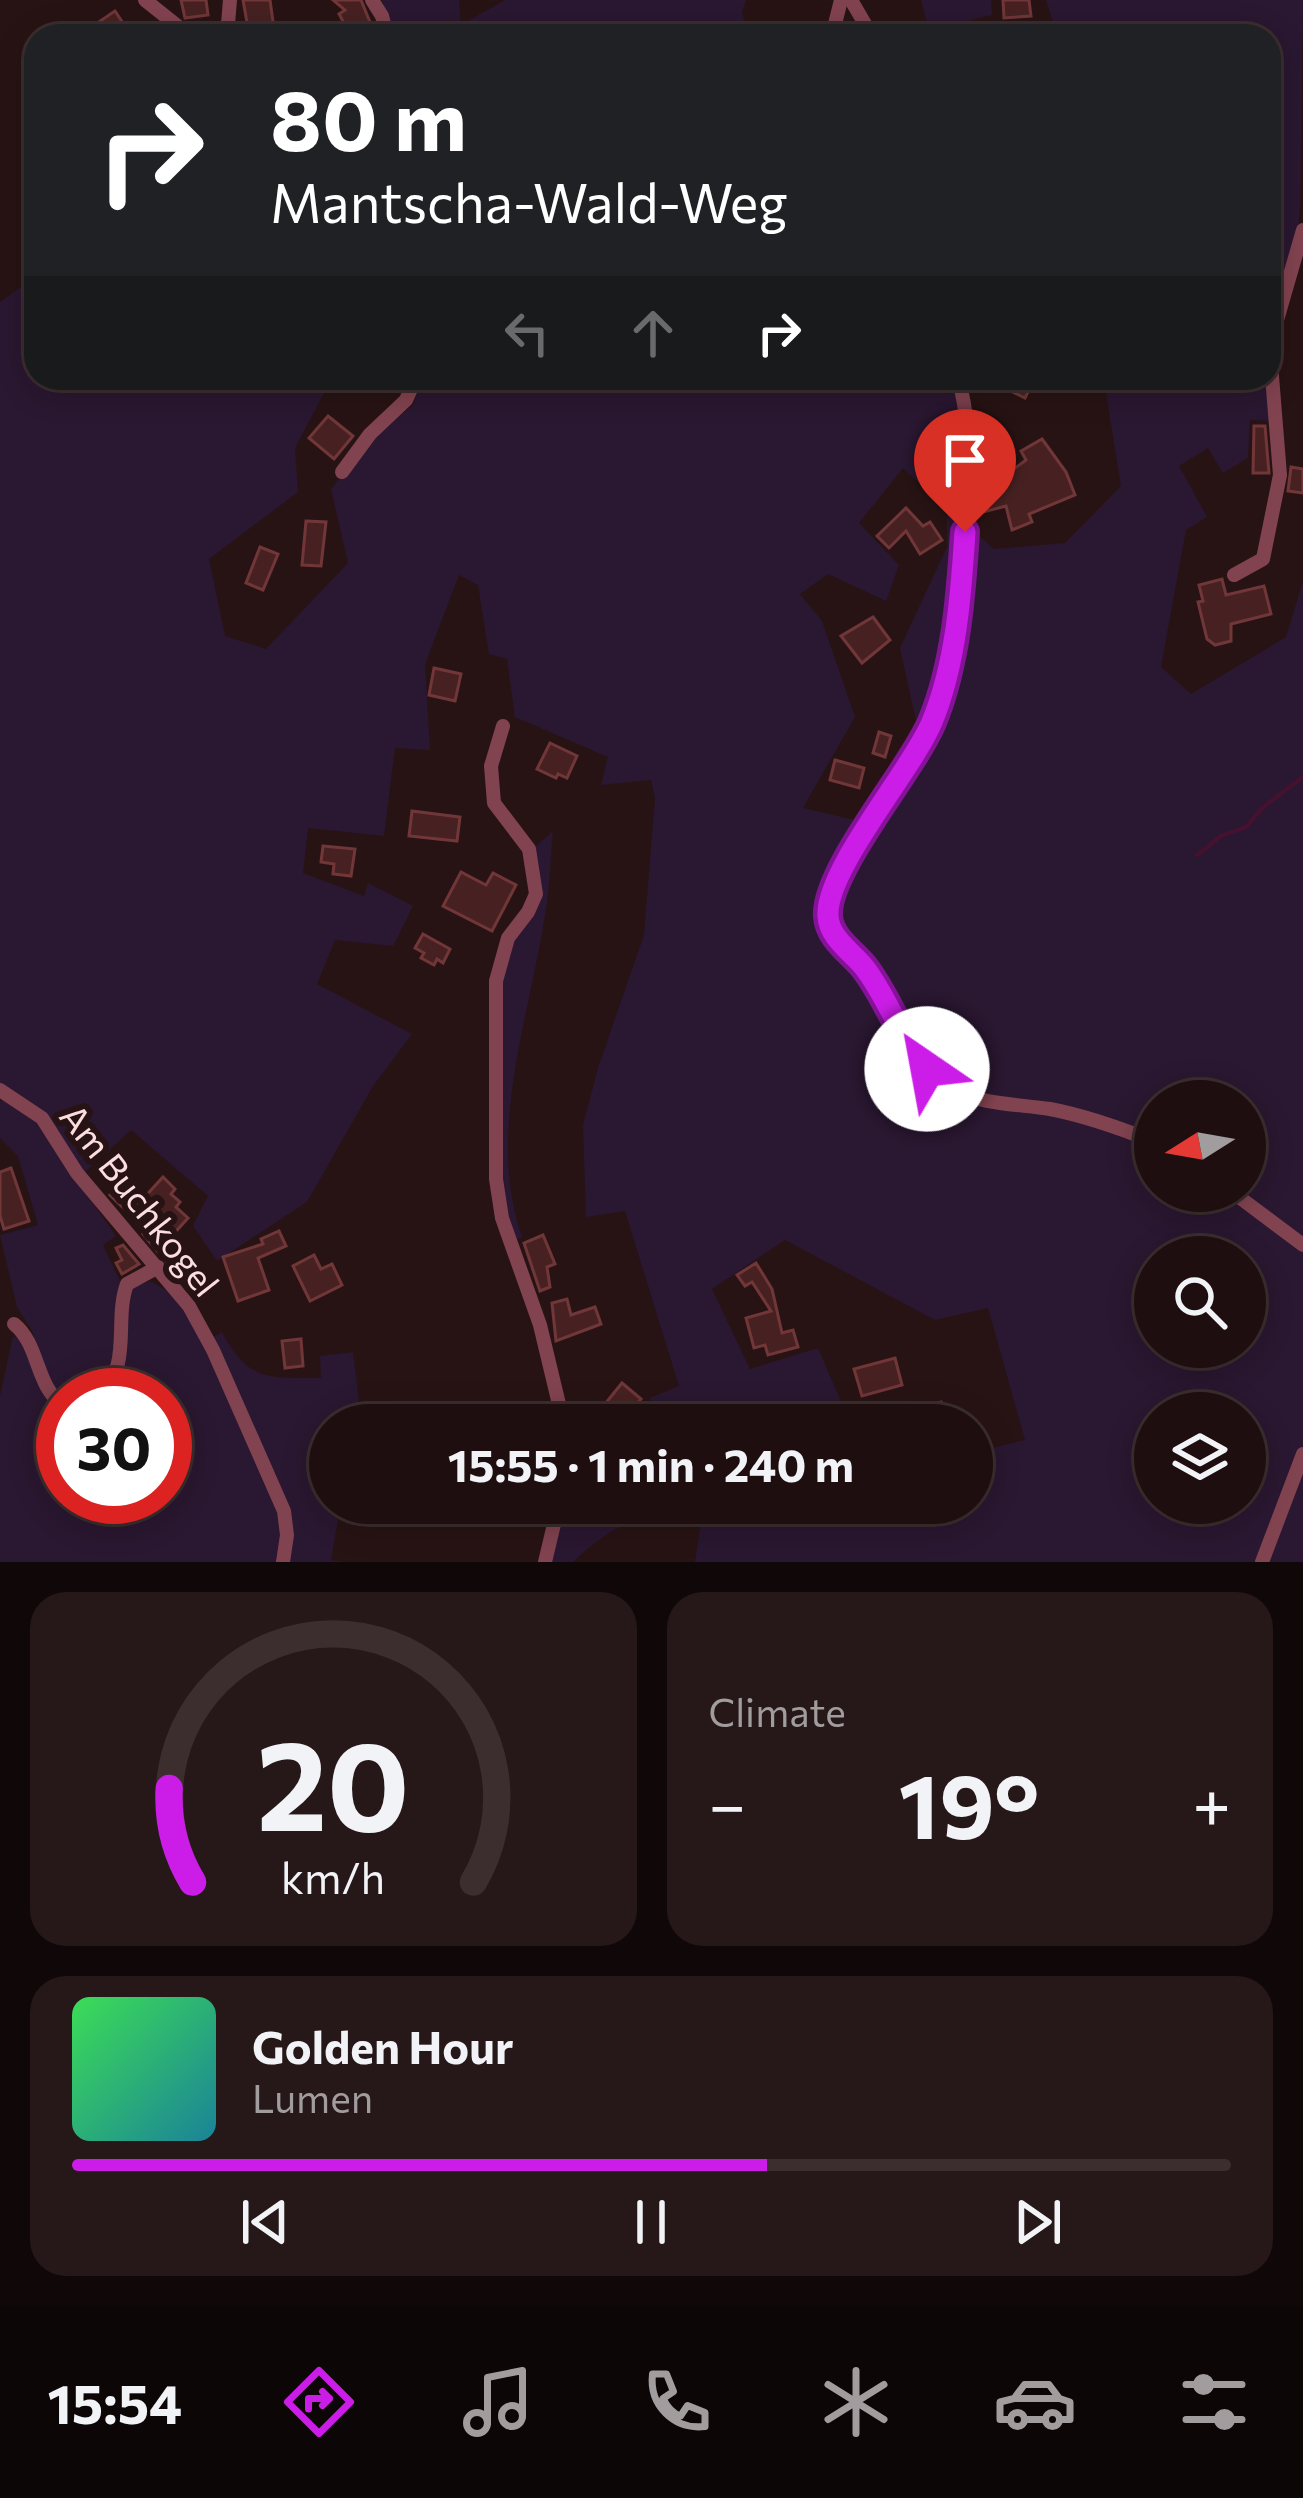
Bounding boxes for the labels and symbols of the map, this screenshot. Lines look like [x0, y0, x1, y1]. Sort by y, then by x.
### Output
pin [914, 409, 1016, 532]
position arrow [864, 1006, 990, 1132]
north arrow [1134, 1080, 1266, 1212]
street label: Am Buchkogel [52, 1094, 230, 1304]
speed limit sign: 30 [36, 1368, 192, 1524]

